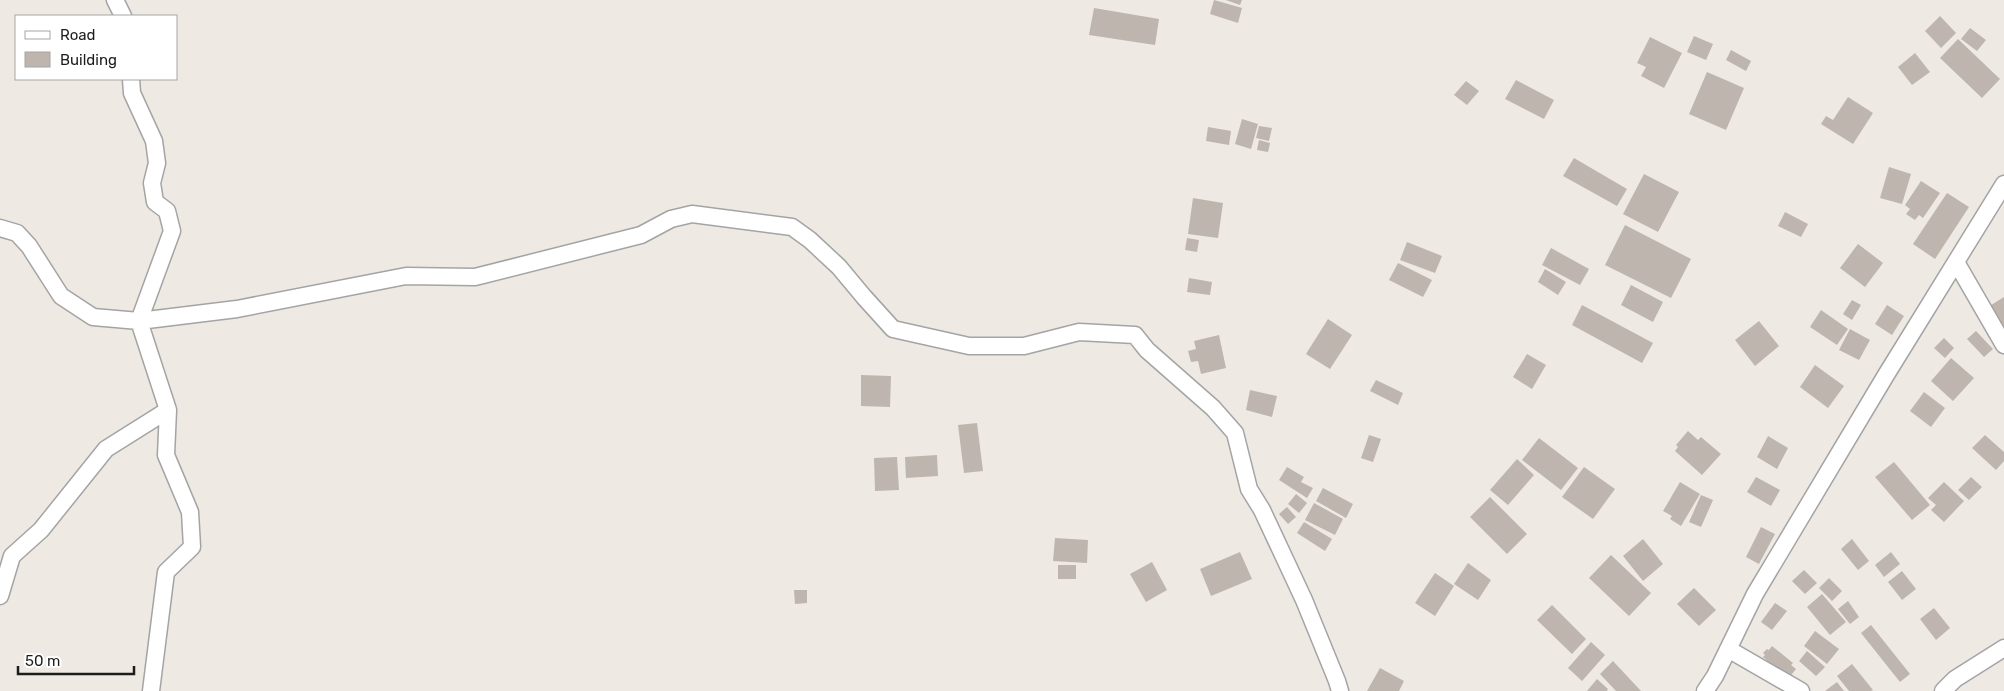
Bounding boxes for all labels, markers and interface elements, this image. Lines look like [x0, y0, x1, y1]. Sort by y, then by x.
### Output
legend [15, 15, 178, 80]
text: Road [60, 26, 96, 44]
text: Building [60, 51, 117, 69]
scale bar [18, 644, 134, 676]
text: 50 m [25, 652, 60, 670]

